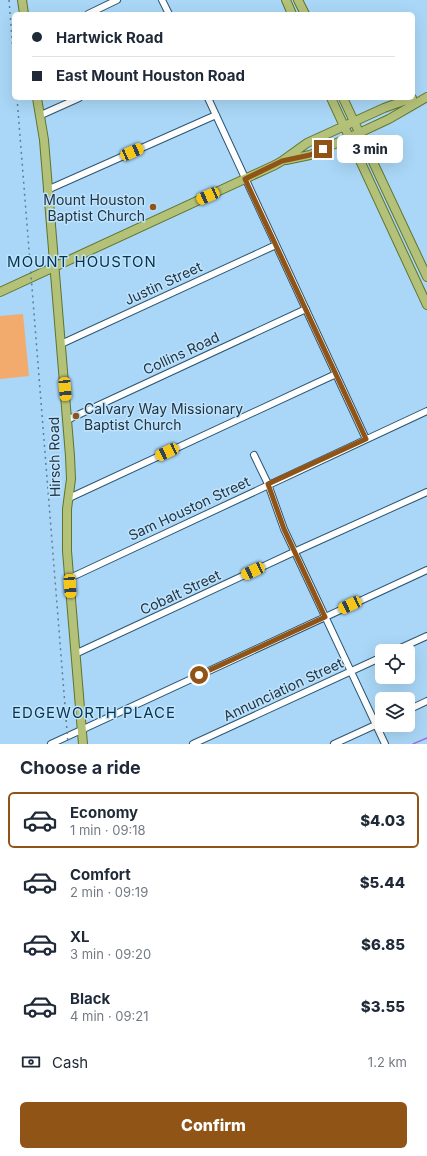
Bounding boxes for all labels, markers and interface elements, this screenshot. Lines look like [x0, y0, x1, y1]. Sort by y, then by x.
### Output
text: Hartwick Road [56, 28, 163, 47]
text: East Mount Houston Road [56, 66, 245, 85]
callout: 3 min [337, 135, 403, 163]
route end [314, 140, 332, 158]
text: 3 min [352, 141, 388, 157]
car [119, 142, 145, 162]
car [195, 186, 221, 206]
place label: Mount Houston Baptist Church [43, 191, 145, 224]
marker: Mount Houston Baptist Church [148, 202, 158, 212]
district label: MOUNT HOUSTON [7, 252, 157, 271]
street label: Justin Street [122, 258, 205, 308]
street label: Collins Road [140, 328, 222, 378]
car [58, 377, 72, 401]
place label: Calvary Way Missionary Baptist Church [84, 400, 243, 433]
marker: Calvary Way Missionary Baptist Church [71, 411, 81, 421]
street label: Hirsch Road [45, 417, 63, 497]
car [154, 441, 180, 463]
street label: Sam Houston Street [126, 472, 253, 544]
car [240, 560, 266, 582]
street label: Cobalt Street [137, 566, 223, 618]
car [63, 574, 77, 598]
car [337, 594, 363, 616]
map controls [375, 644, 415, 732]
button: locate [375, 644, 415, 684]
street label: Annunciation Street [220, 654, 346, 724]
route start [190, 666, 208, 684]
button: layers [375, 692, 415, 732]
district label: EDGEWORTH PLACE [12, 703, 176, 722]
text: Choose a ride [20, 757, 141, 778]
icon: car [22, 802, 58, 838]
text: Economy [70, 803, 138, 822]
text: $4.03 [360, 811, 405, 830]
text: 1 min · 09:18 [70, 822, 146, 838]
icon: car [22, 864, 58, 900]
text: Comfort [70, 865, 131, 884]
text: $5.44 [360, 873, 405, 892]
text: 2 min · 09:19 [70, 884, 148, 900]
icon: car [22, 926, 58, 962]
text: XL [70, 927, 90, 946]
text: $6.85 [361, 935, 405, 954]
text: 3 min · 09:20 [70, 946, 151, 962]
icon: car [22, 988, 58, 1024]
text: Black [70, 989, 110, 1008]
text: $3.55 [361, 997, 405, 1016]
text: 4 min · 09:21 [70, 1008, 149, 1024]
icon: cash [20, 1051, 42, 1073]
text: Cash [52, 1053, 88, 1072]
text: 1.2 km [368, 1054, 407, 1070]
button: Confirm [20, 1102, 407, 1148]

